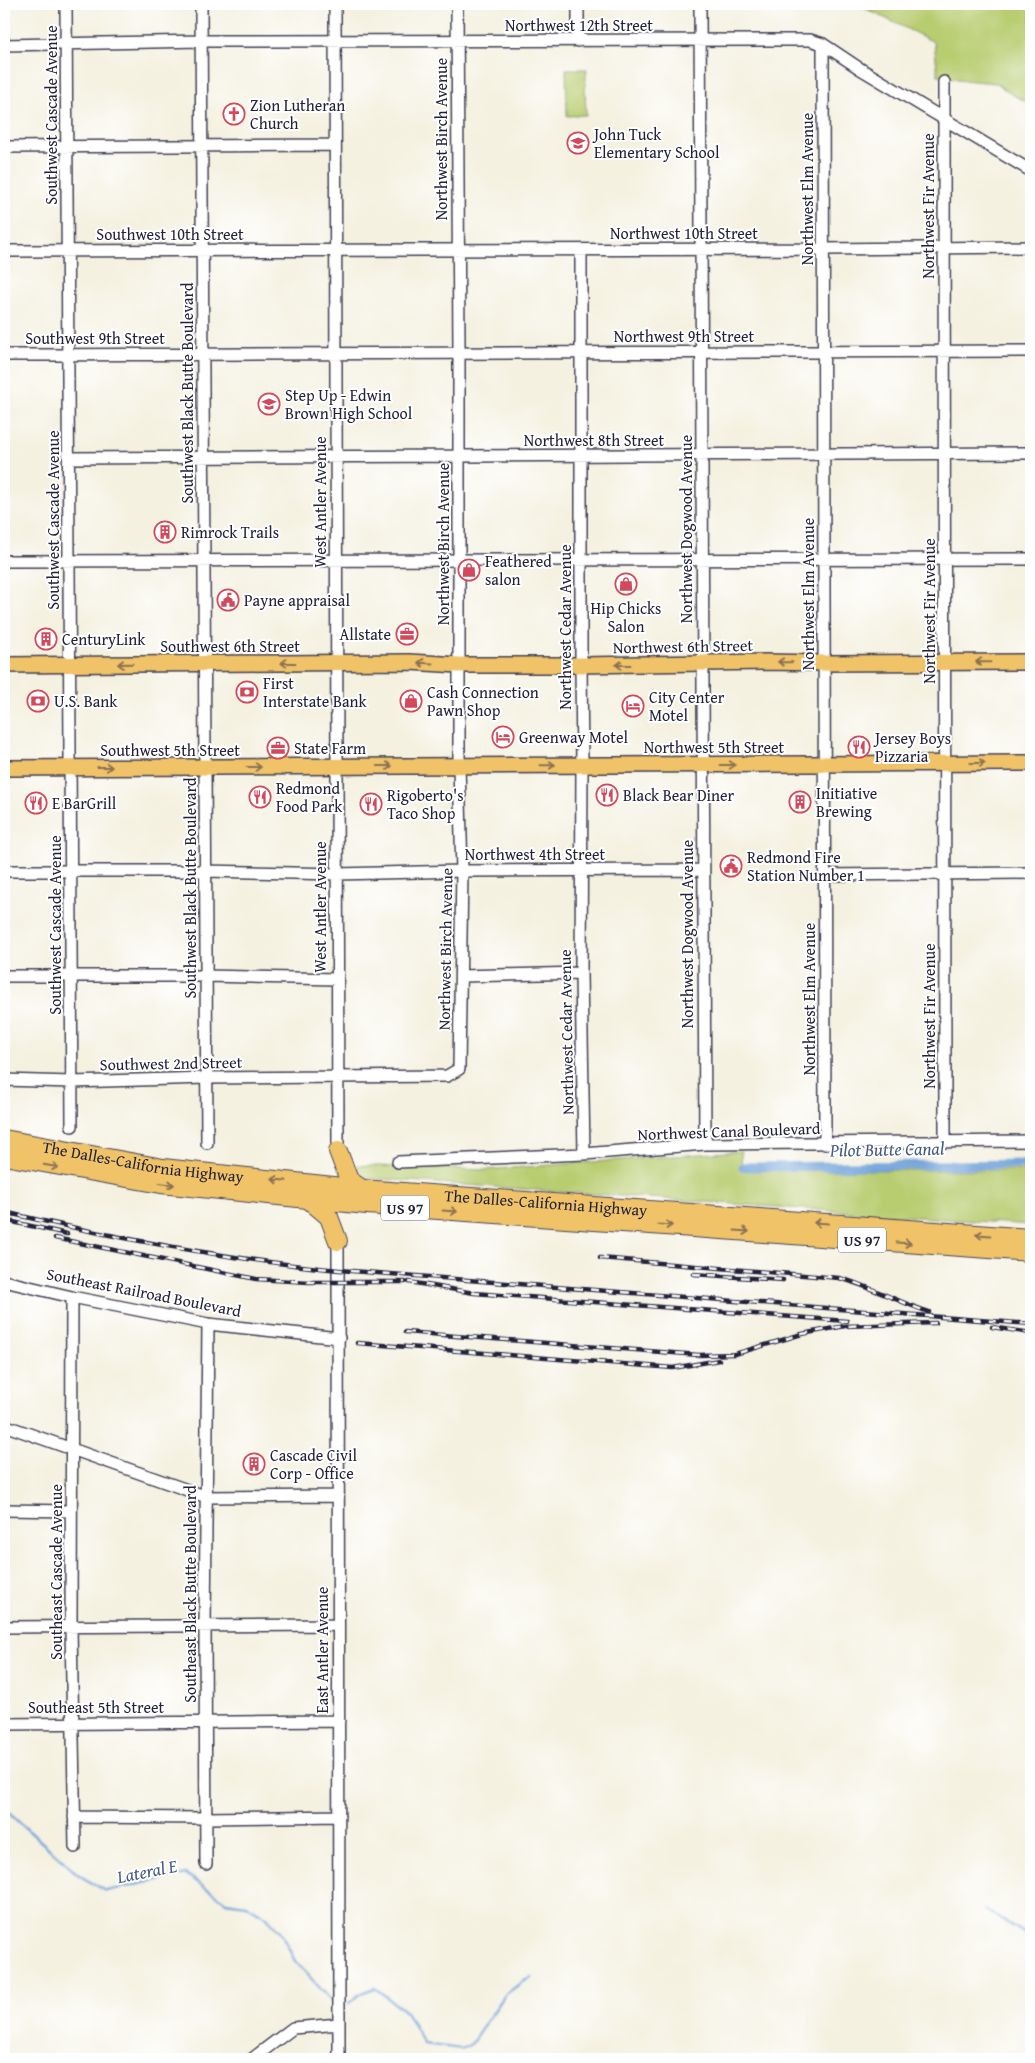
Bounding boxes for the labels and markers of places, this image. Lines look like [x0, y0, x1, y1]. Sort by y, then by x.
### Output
place label: Zion Lutheran Church [250, 93, 345, 135]
church icon: Zion Lutheran Church [222, 102, 246, 126]
place label: John Tuck Elementary School [592, 122, 720, 164]
school or university icon: John Tuck Elementary School [566, 131, 590, 155]
place label: Step Up - Edwin Brown High School [285, 383, 413, 425]
school or university icon: Step Up - Edwin Brown High School [257, 392, 281, 416]
building icon: Rimrock Trails [153, 520, 177, 544]
place label: Rimrock Trails [181, 520, 279, 544]
place label: Feathered salon [485, 549, 552, 591]
shop icon: Feathered salon [457, 558, 481, 582]
shop icon: Hip Chicks Salon [614, 572, 638, 596]
public building icon: Payne appraisal [216, 588, 240, 612]
place label: Payne appraisal [244, 588, 350, 612]
place label: Hip Chicks Salon [591, 596, 661, 638]
place label: Allstate [340, 622, 391, 646]
office icon: Allstate [395, 622, 419, 646]
building icon: CenturyLink [34, 627, 58, 651]
place label: CenturyLink [62, 627, 146, 651]
place label: First Interstate Bank [263, 671, 368, 713]
bank icon: First Interstate Bank [235, 680, 259, 704]
place label: Cash Connection Pawn Shop [427, 680, 539, 722]
place label: City Center Motel [649, 685, 725, 727]
bank icon: U.S. Bank [26, 689, 50, 713]
place label: U.S. Bank [54, 689, 118, 713]
shop icon: Cash Connection Pawn Shop [399, 689, 423, 713]
hotel icon: City Center Motel [621, 694, 645, 718]
hotel icon: Greenway Motel [491, 725, 515, 749]
place label: Greenway Motel [519, 725, 628, 749]
place label: Jersey Boys Pizzaria [873, 726, 951, 768]
restaurant icon: Jersey Boys Pizzaria [847, 735, 871, 759]
office icon: State Farm [266, 736, 290, 760]
place label: State Farm [294, 736, 366, 760]
place label: Redmond Food Park [276, 776, 343, 818]
place label: Initiative Brewing [816, 781, 877, 823]
place label: Rigoberto's Taco Shop [387, 783, 464, 825]
restaurant icon: Black Bear Diner [595, 783, 619, 807]
place label: Black Bear Diner [623, 783, 735, 807]
restaurant icon: Redmond Food Park [248, 785, 272, 809]
building icon: Initiative Brewing [788, 790, 812, 814]
restaurant icon: E BarGrill [24, 791, 48, 815]
place label: E BarGrill [52, 791, 117, 815]
restaurant icon: Rigoberto's Taco Shop [359, 792, 383, 816]
place label: Redmond Fire Station Number 1 [747, 845, 865, 887]
public building icon: Redmond Fire Station Number 1 [719, 854, 743, 878]
place label: Cascade Civil Corp - Office [270, 1443, 357, 1485]
building icon: Cascade Civil Corp - Office [242, 1452, 266, 1476]

